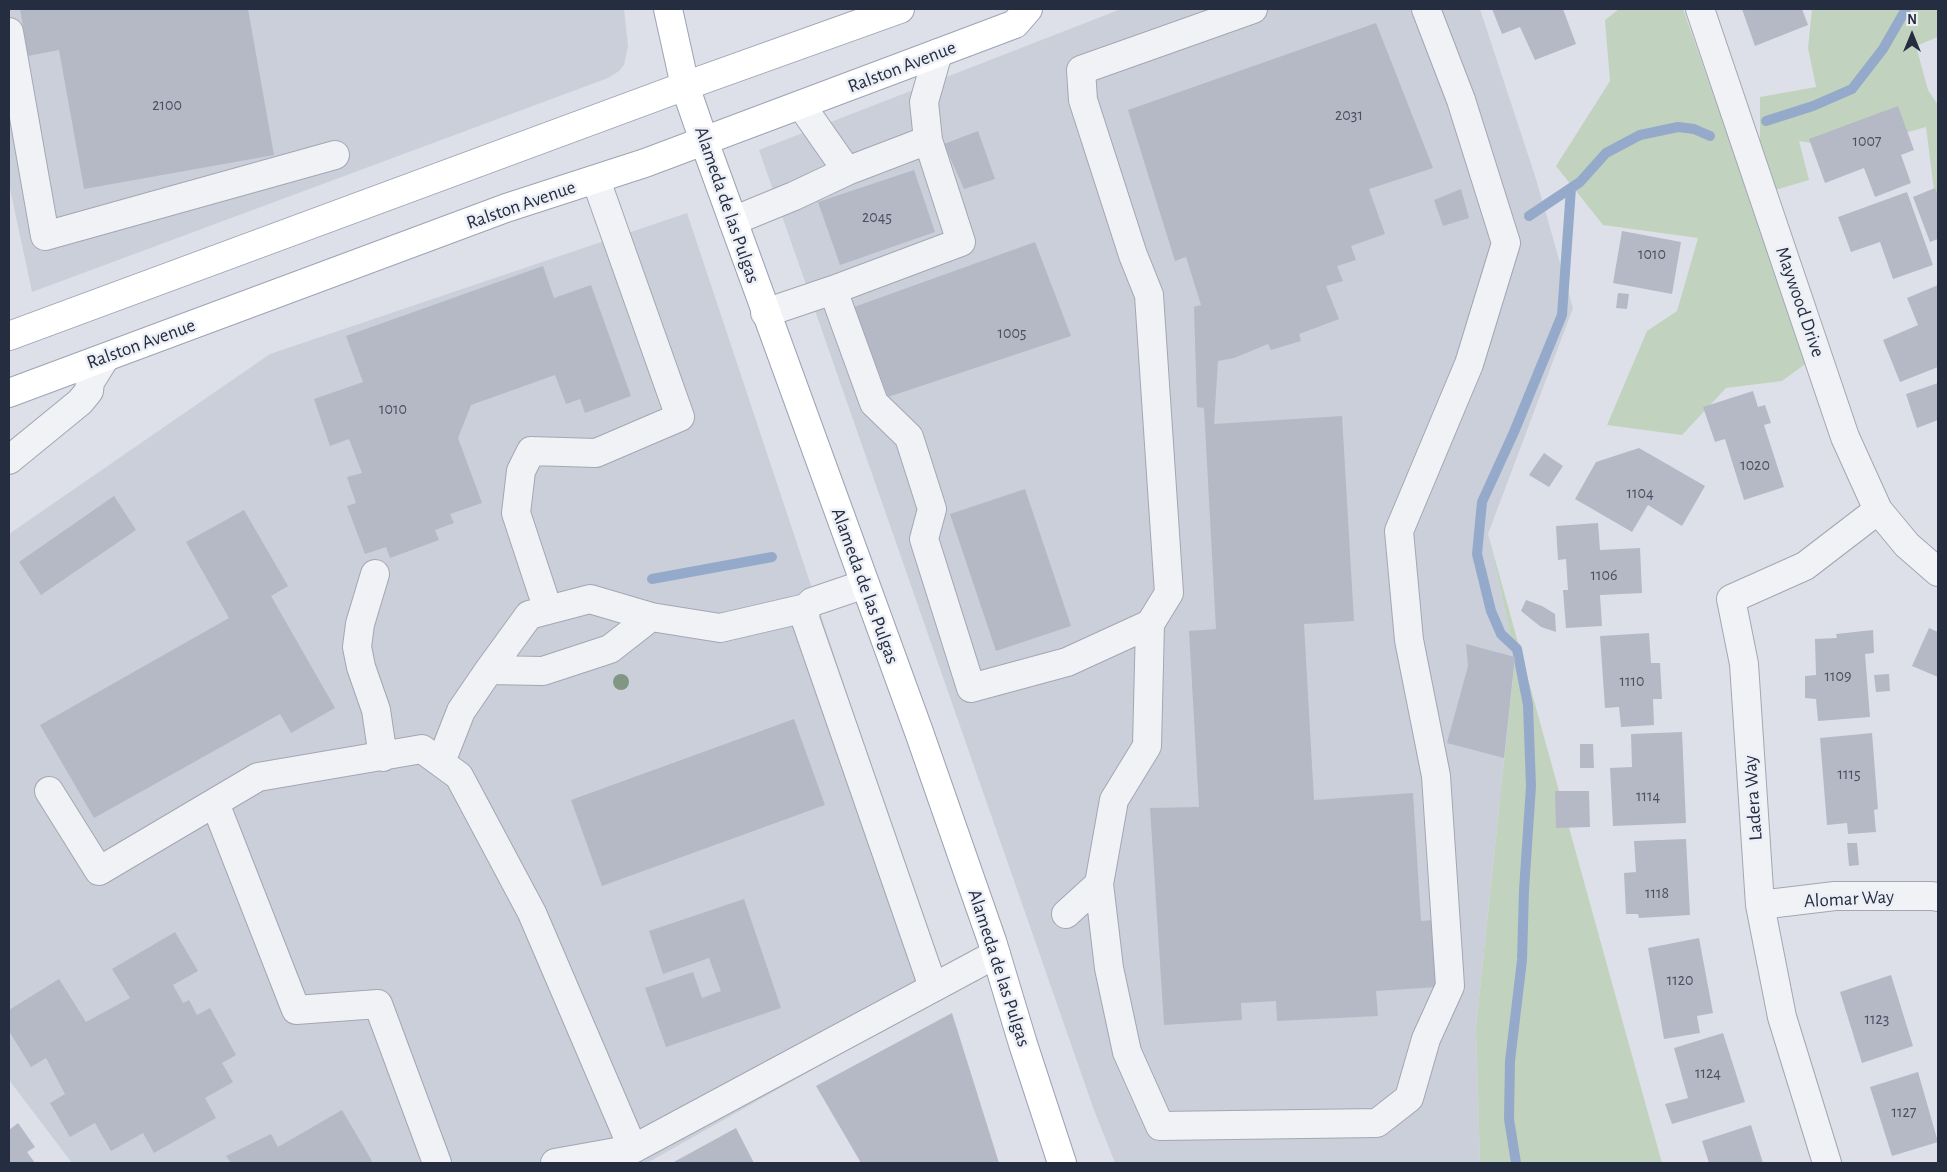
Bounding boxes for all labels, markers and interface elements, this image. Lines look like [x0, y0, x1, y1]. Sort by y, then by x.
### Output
north arrow [1887, 10, 1937, 60]
text: N [1907, 13, 1917, 27]
street label: Ralston Avenue [845, 36, 959, 98]
house number: 2100 [152, 95, 182, 115]
house number: 2031 [1335, 105, 1363, 125]
street label: Alameda de las Pulgas [689, 124, 765, 286]
house number: 1007 [1852, 131, 1882, 151]
street label: Ralston Avenue [463, 176, 579, 234]
house number: 2045 [862, 207, 892, 227]
house number: 1010 [1638, 244, 1666, 264]
street label: Maywood Drive [1770, 244, 1830, 360]
street label: Ralston Avenue [84, 314, 198, 374]
house number: 1005 [997, 323, 1027, 343]
house number: 1010 [379, 399, 407, 419]
house number: 1020 [1740, 455, 1770, 475]
house number: 1104 [1626, 483, 1654, 503]
street label: Alameda de las Pulgas [826, 505, 904, 667]
house number: 1106 [1591, 565, 1617, 585]
house number: 1109 [1825, 666, 1851, 686]
house number: 1110 [1620, 671, 1644, 691]
street label: Ladera Way [1739, 754, 1767, 842]
house number: 1115 [1837, 764, 1861, 784]
house number: 1114 [1636, 786, 1660, 806]
house number: 1118 [1645, 883, 1669, 903]
street label: Alomar Way [1803, 885, 1895, 913]
street label: Alameda de las Pulgas [963, 886, 1035, 1050]
house number: 1120 [1667, 970, 1693, 990]
house number: 1123 [1865, 1009, 1889, 1029]
house number: 1124 [1695, 1063, 1721, 1083]
house number: 1127 [1892, 1102, 1916, 1122]

